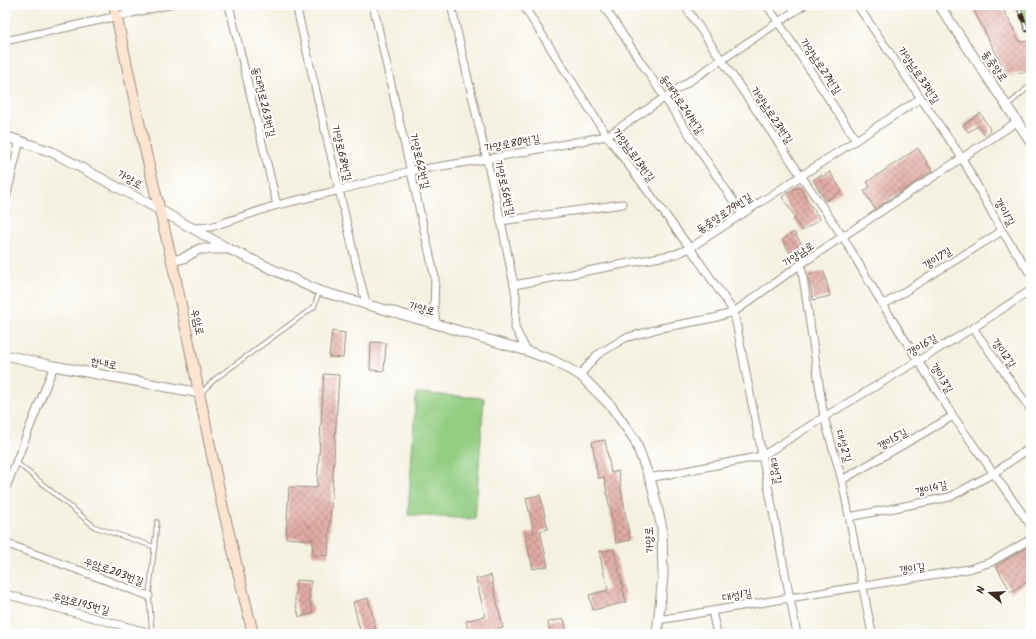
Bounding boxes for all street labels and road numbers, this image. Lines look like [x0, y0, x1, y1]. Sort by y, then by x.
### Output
street label: 가양남로27번길 [795, 35, 846, 98]
street label: 가양남로33번길 [892, 43, 944, 108]
street label: 동중앙로 [977, 47, 1012, 86]
street label: 동대전로263번길 [246, 65, 280, 139]
street label: 동대전로241번길 [654, 71, 708, 138]
street label: 가양남로23번길 [745, 83, 797, 148]
street label: 가양로68번길 [326, 123, 356, 183]
street label: 가양남로13번길 [607, 125, 659, 186]
street label: 가양로80번길 [483, 130, 542, 158]
street label: 가양로62번길 [404, 132, 434, 191]
street label: 가양로56번길 [489, 159, 519, 218]
street label: 가양로 [114, 166, 146, 194]
street label: 동중앙로79번길 [693, 189, 756, 239]
street label: 갱이1길 [989, 195, 1020, 230]
street label: 가양남로 [779, 237, 818, 272]
street label: 갱이7길 [919, 243, 956, 275]
street label: 가양로 [407, 297, 437, 321]
street label: 우암로 [185, 307, 209, 337]
street label: 갱이6길 [904, 330, 941, 362]
street label: 갱이2길 [986, 335, 1020, 372]
street label: 합내로 [89, 353, 119, 375]
street label: 갱이3길 [925, 360, 958, 397]
street label: 갱이5길 [874, 424, 911, 456]
street label: 대성2길 [830, 428, 856, 465]
street label: 대성길 [764, 456, 786, 486]
street label: 갱이4길 [913, 476, 949, 502]
street label: 가양로 [640, 526, 660, 554]
street label: 우암로203번길 [81, 553, 146, 591]
street label: 갱이길 [898, 558, 927, 580]
street label: 대성1길 [721, 584, 754, 607]
street label: 우암로195번길 [50, 588, 112, 620]

